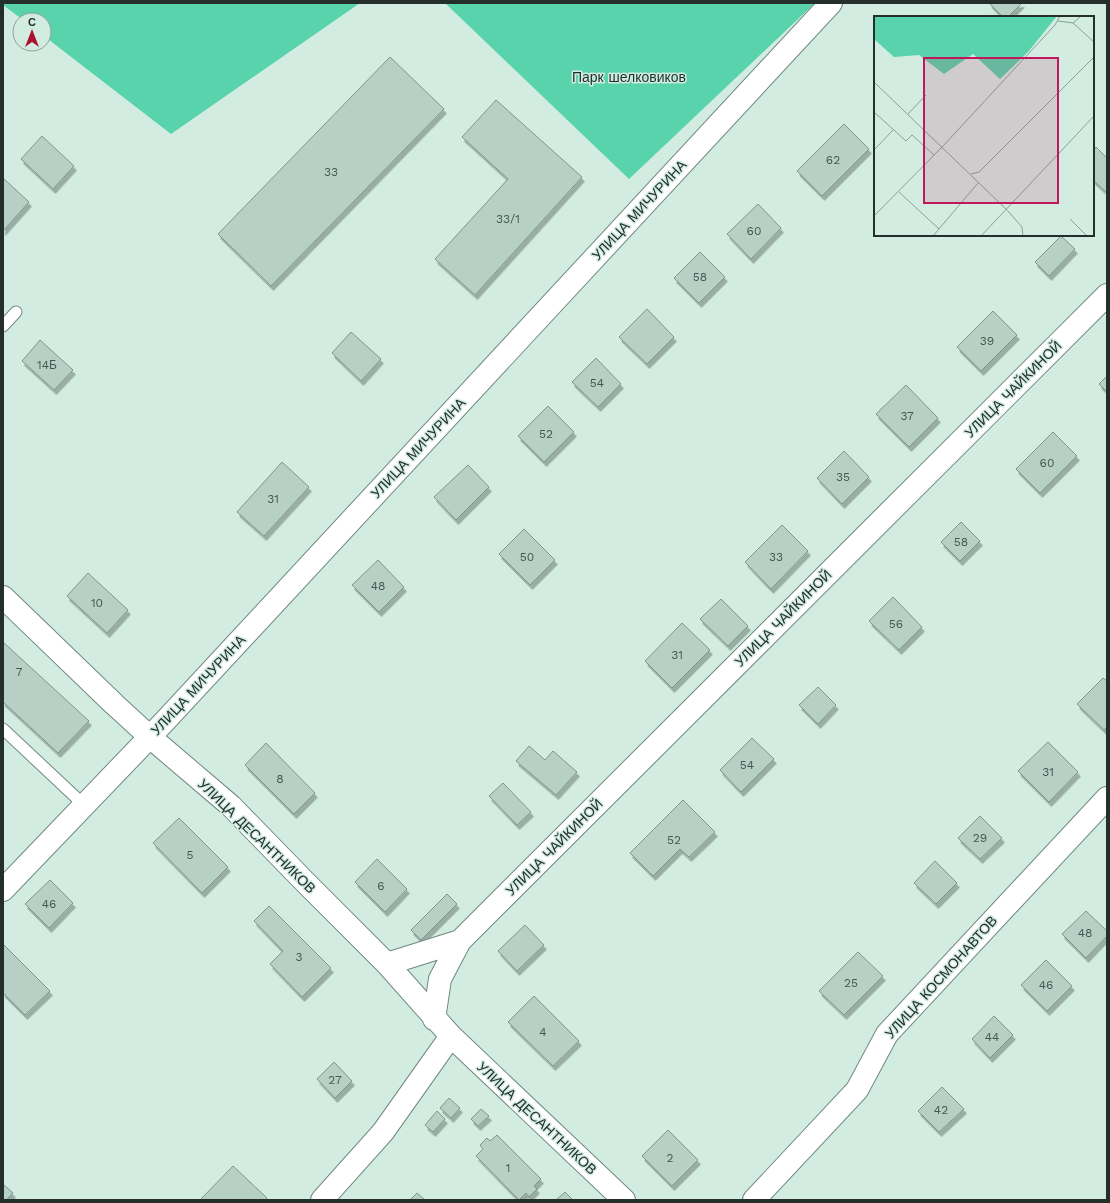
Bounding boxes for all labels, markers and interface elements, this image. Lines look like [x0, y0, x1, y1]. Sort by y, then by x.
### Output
north arrow [12, 12, 52, 52]
text: С [28, 16, 36, 29]
inset map [874, 16, 1094, 236]
park label: Парк шелковиков [572, 69, 686, 85]
house number: 62 [826, 153, 840, 167]
street label: УЛИЦА МИЧУРИНА [588, 156, 690, 263]
house number: 33 [324, 165, 338, 179]
house number: 33/1 [496, 212, 520, 226]
house number: 60 [747, 224, 761, 238]
house number: 58 [693, 270, 707, 284]
house number: 39 [980, 334, 994, 348]
street label: УЛИЦА ЧАЙКИНОЙ [961, 337, 1065, 441]
house number: 14Б [37, 358, 57, 372]
house number: 54 [590, 376, 604, 390]
street label: УЛИЦА МИЧУРИНА [367, 394, 469, 501]
house number: 37 [900, 409, 914, 423]
house number: 52 [539, 427, 553, 441]
house number: 60 [1040, 456, 1054, 470]
house number: 35 [836, 470, 850, 484]
house number: 31 [267, 492, 279, 506]
house number: 58 [954, 535, 968, 549]
house number: 50 [520, 550, 534, 564]
house number: 33 [769, 550, 783, 564]
street label: УЛИЦА ЧАЙКИНОЙ [731, 566, 835, 670]
house number: 48 [371, 579, 385, 593]
house number: 10 [91, 596, 103, 610]
house number: 56 [889, 617, 903, 631]
street label: УЛИЦА МИЧУРИНА [147, 631, 249, 738]
house number: 31 [671, 648, 683, 662]
house number: 7 [16, 665, 23, 679]
house number: 54 [740, 758, 754, 772]
house number: 31 [1042, 765, 1054, 779]
house number: 8 [276, 772, 284, 786]
street label: УЛИЦА ДЕСАНТНИКОВ [195, 776, 319, 896]
street label: УЛИЦА ЧАЙКИНОЙ [502, 795, 606, 899]
house number: 29 [973, 831, 987, 845]
house number: 52 [667, 833, 681, 847]
house number: 5 [187, 848, 194, 862]
house number: 6 [377, 879, 385, 893]
house number: 46 [42, 897, 56, 911]
street label: УЛИЦА КОСМОНАВТОВ [882, 912, 1000, 1042]
house number: 48 [1078, 926, 1092, 940]
house number: 3 [296, 950, 303, 964]
house number: 25 [844, 976, 858, 990]
house number: 46 [1039, 978, 1053, 992]
house number: 4 [539, 1025, 547, 1039]
house number: 44 [985, 1030, 999, 1044]
street label: УЛИЦА ДЕСАНТНИКОВ [474, 1059, 600, 1177]
house number: 27 [328, 1073, 342, 1087]
house number: 42 [934, 1103, 948, 1117]
house number: 2 [667, 1151, 674, 1165]
house number: 1 [506, 1161, 510, 1175]

